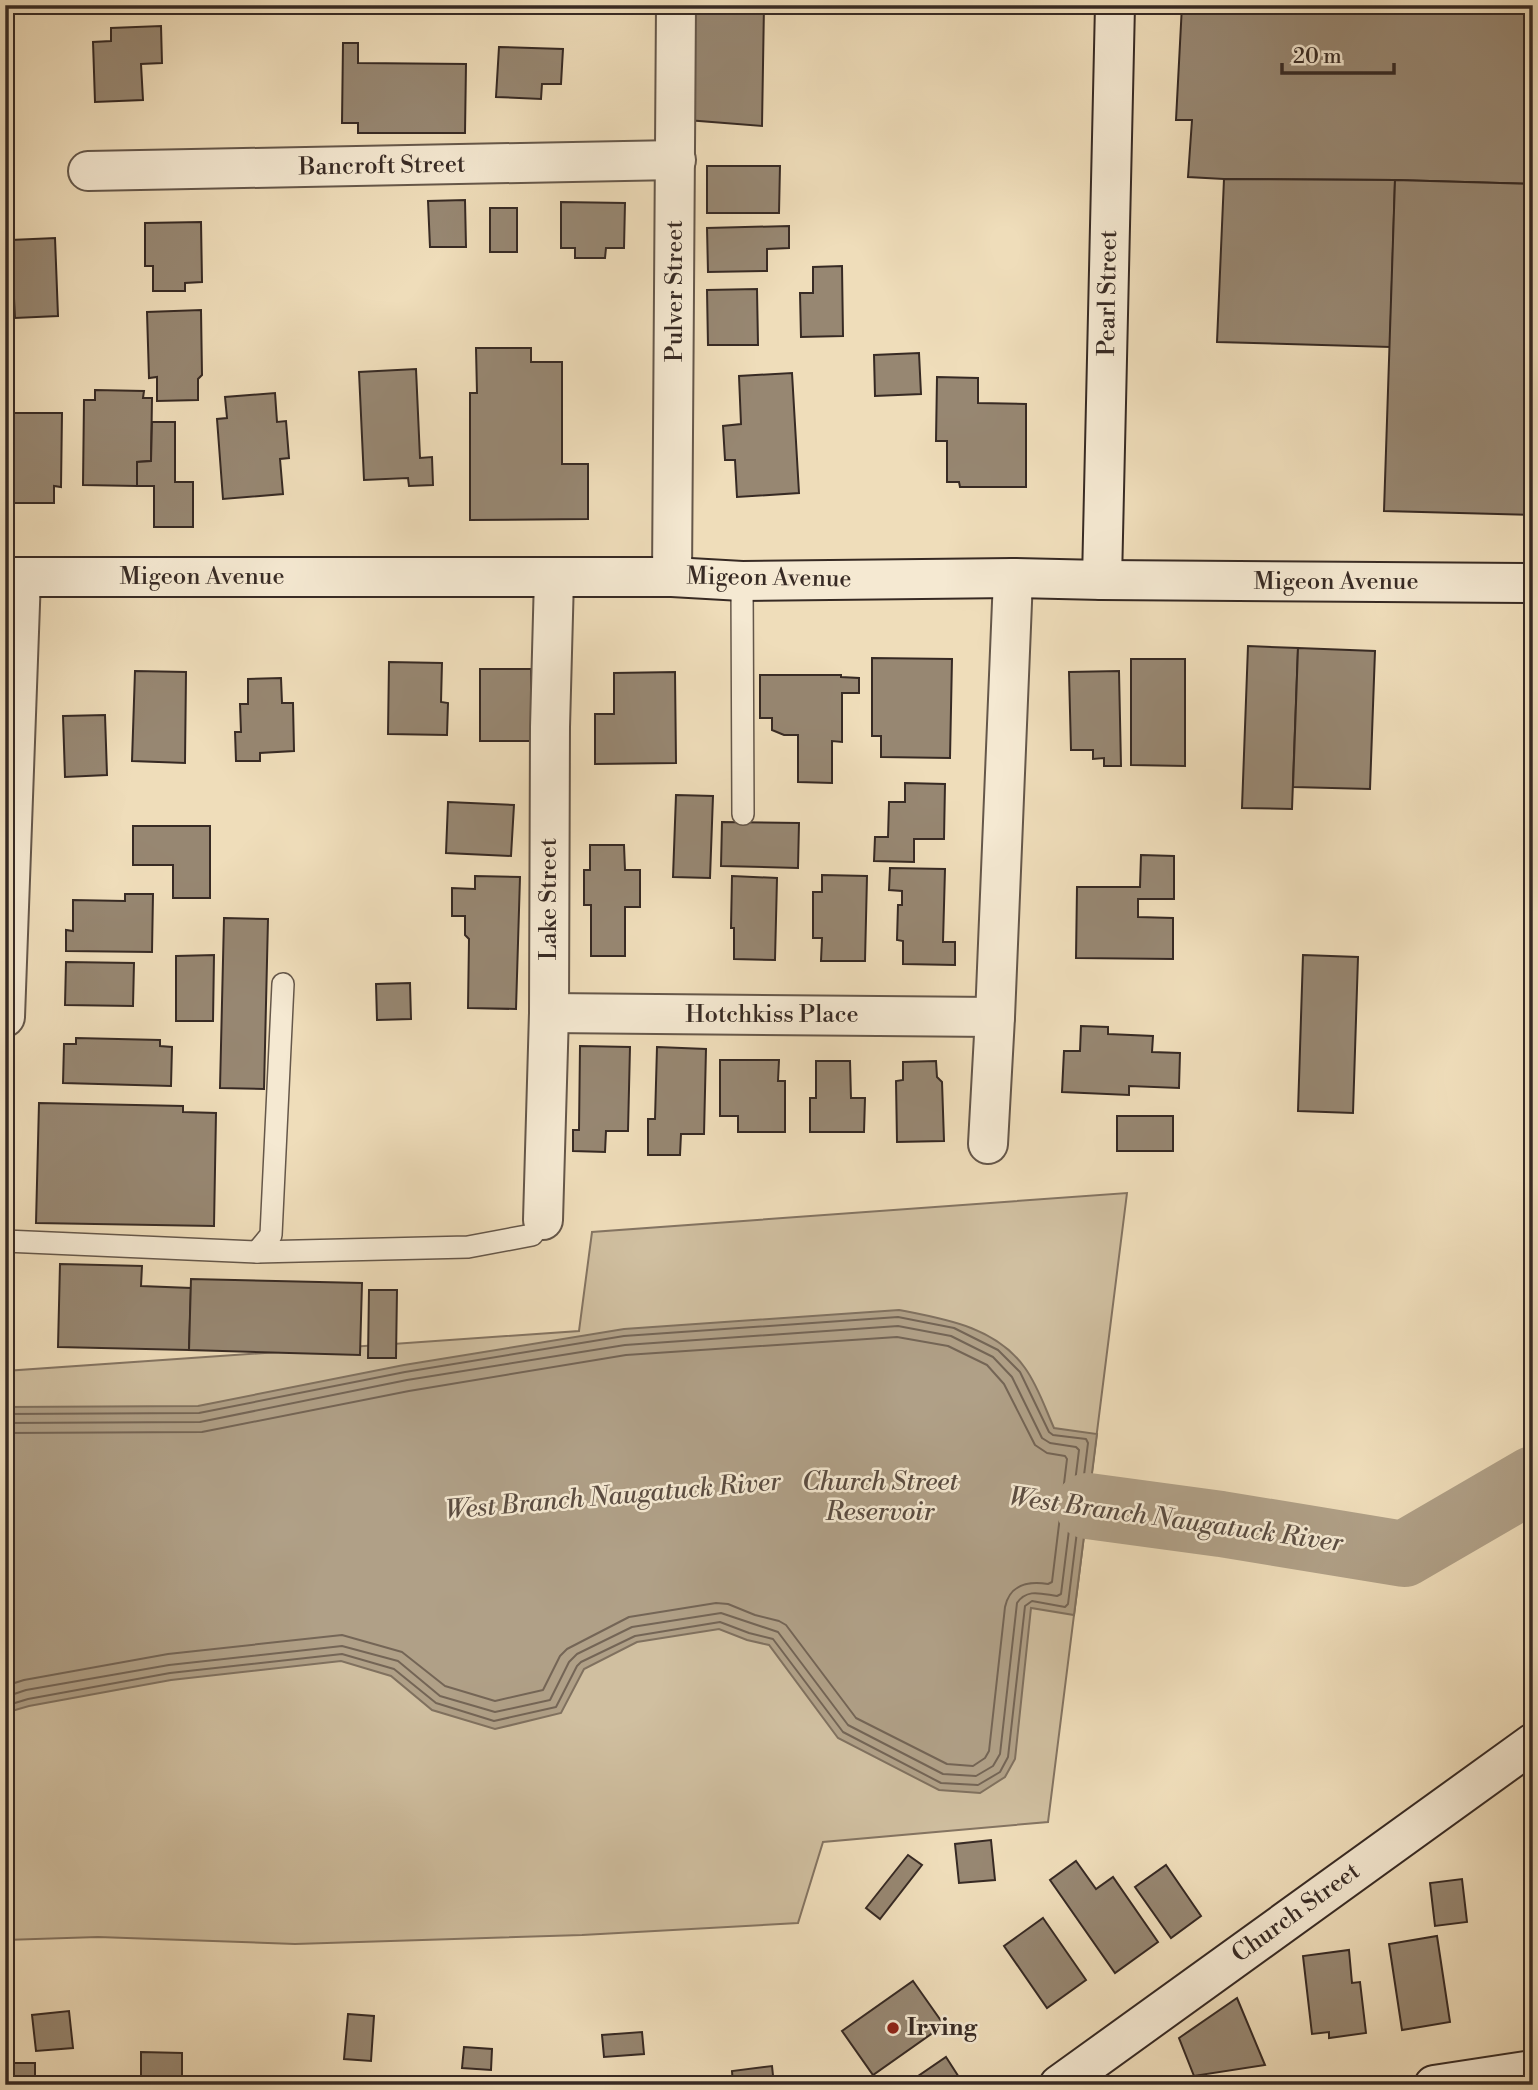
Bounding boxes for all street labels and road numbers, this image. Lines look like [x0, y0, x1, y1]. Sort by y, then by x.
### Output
street label: Bancroft Street [297, 150, 466, 182]
street label: Pulver Street [660, 220, 690, 362]
street label: Pearl Street [1092, 229, 1124, 356]
street label: Migeon Avenue [119, 562, 285, 592]
street label: Migeon Avenue [686, 562, 852, 594]
street label: Migeon Avenue [1253, 567, 1419, 597]
street label: Lake Street [534, 837, 564, 960]
street label: Hotchkiss Place [685, 1000, 859, 1030]
street label: Church Street [1226, 1856, 1366, 1969]

